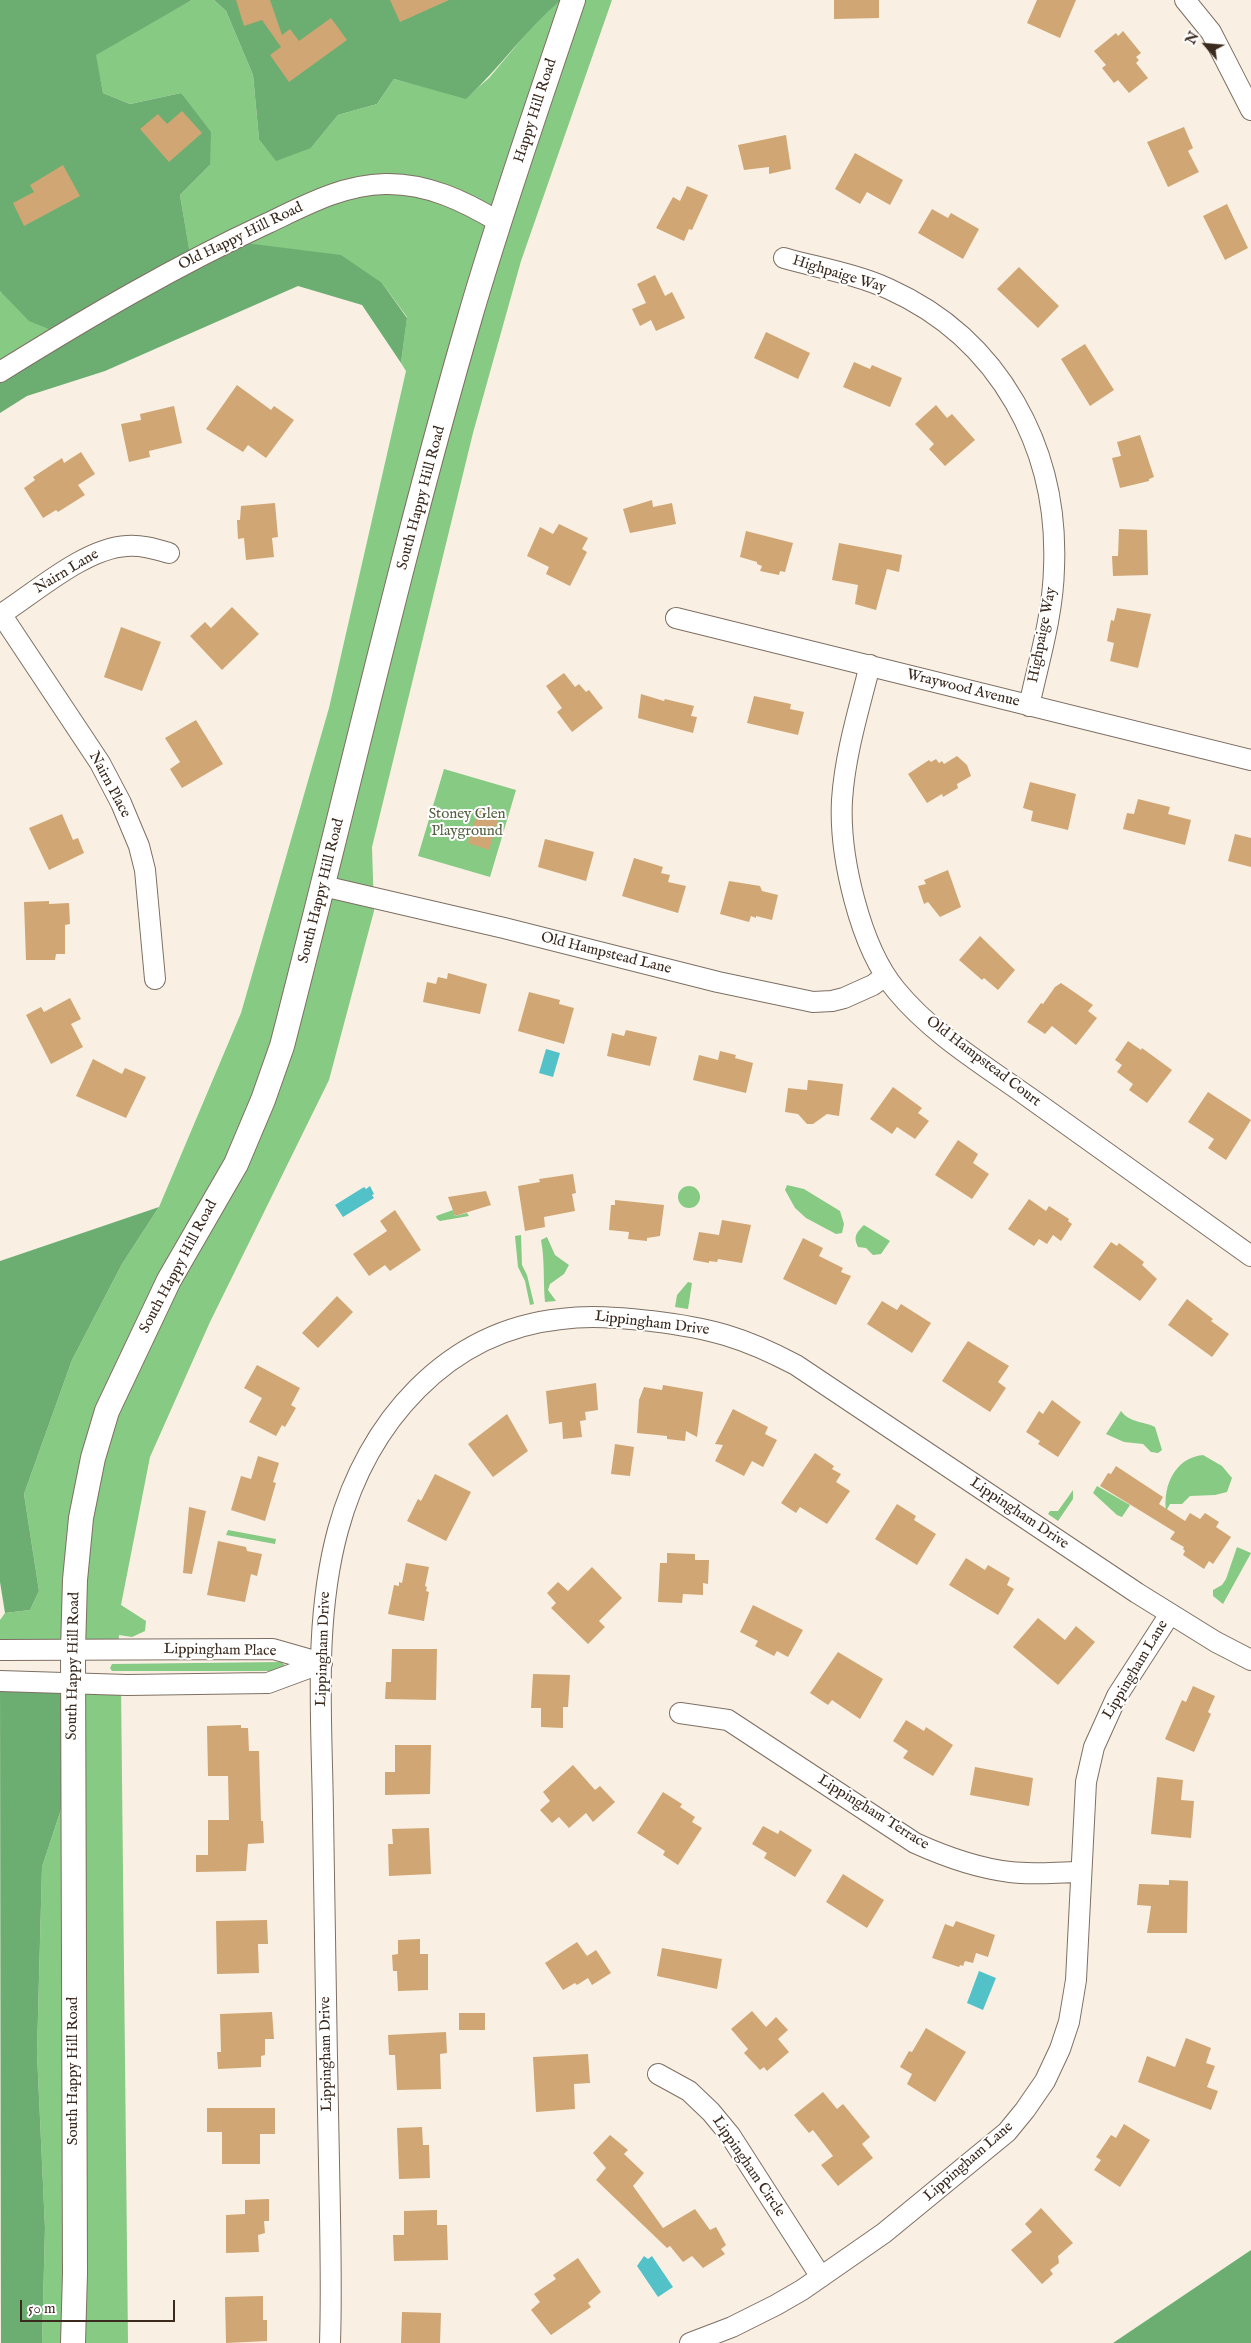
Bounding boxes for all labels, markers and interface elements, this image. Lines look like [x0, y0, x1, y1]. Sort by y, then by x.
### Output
north arrow [1181, 20, 1231, 70]
text: N [1182, 29, 1203, 48]
street label: Happy Hill Road [511, 57, 561, 165]
street label: Old Happy Hill Road [176, 199, 306, 275]
street label: Highpaige Way [790, 252, 888, 298]
street label: South Happy Hill Road [394, 424, 450, 572]
street label: Nairn Lane [32, 546, 102, 598]
street label: Highpaige Way [1025, 586, 1061, 684]
street label: Wraywood Avenue [905, 666, 1021, 712]
street label: Nairn Place [84, 749, 134, 821]
park label: Stoney Glen Playground [428, 806, 506, 841]
street label: South Happy Hill Road [295, 817, 349, 965]
street label: Old Hampstead Lane [539, 929, 673, 979]
street label: Old Hampstead Court [922, 1013, 1044, 1111]
street label: South Happy Hill Road [136, 1197, 222, 1337]
street label: Lippingham Drive [594, 1308, 710, 1340]
street label: Lippingham Drive [966, 1474, 1072, 1554]
street label: Lippingham Drive [313, 1591, 335, 1707]
street label: South Happy Hill Road [64, 1592, 84, 1740]
street label: Lippingham Lane [1099, 1617, 1173, 1723]
street label: Lippingham Place [163, 1641, 277, 1661]
street label: Lippingham Terrace [814, 1772, 932, 1854]
street label: Lippingham Drive [317, 1996, 337, 2112]
street label: South Happy Hill Road [65, 1997, 83, 2145]
street label: Lippingham Circle [708, 2113, 788, 2221]
street label: Lippingham Lane [921, 2118, 1017, 2206]
scale bar [22, 2290, 178, 2322]
text: 50 m [28, 2299, 56, 2318]

